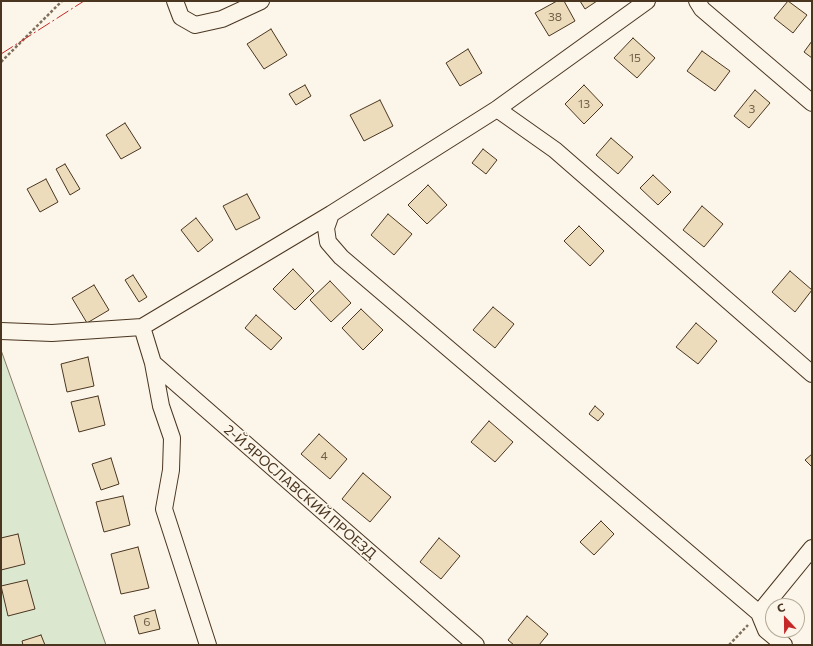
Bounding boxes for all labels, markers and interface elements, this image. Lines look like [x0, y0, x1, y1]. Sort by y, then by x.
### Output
house number: 38 [548, 10, 562, 24]
house number: 15 [629, 51, 641, 65]
house number: 13 [578, 97, 590, 111]
house number: 3 [749, 102, 755, 116]
street label: 2-Й ЯРОСЛАВСКИЙ ПРОЕЗД [221, 421, 379, 563]
house number: 4 [320, 449, 328, 463]
north arrow [765, 598, 805, 638]
text: С [775, 600, 787, 615]
house number: 6 [143, 615, 151, 629]

